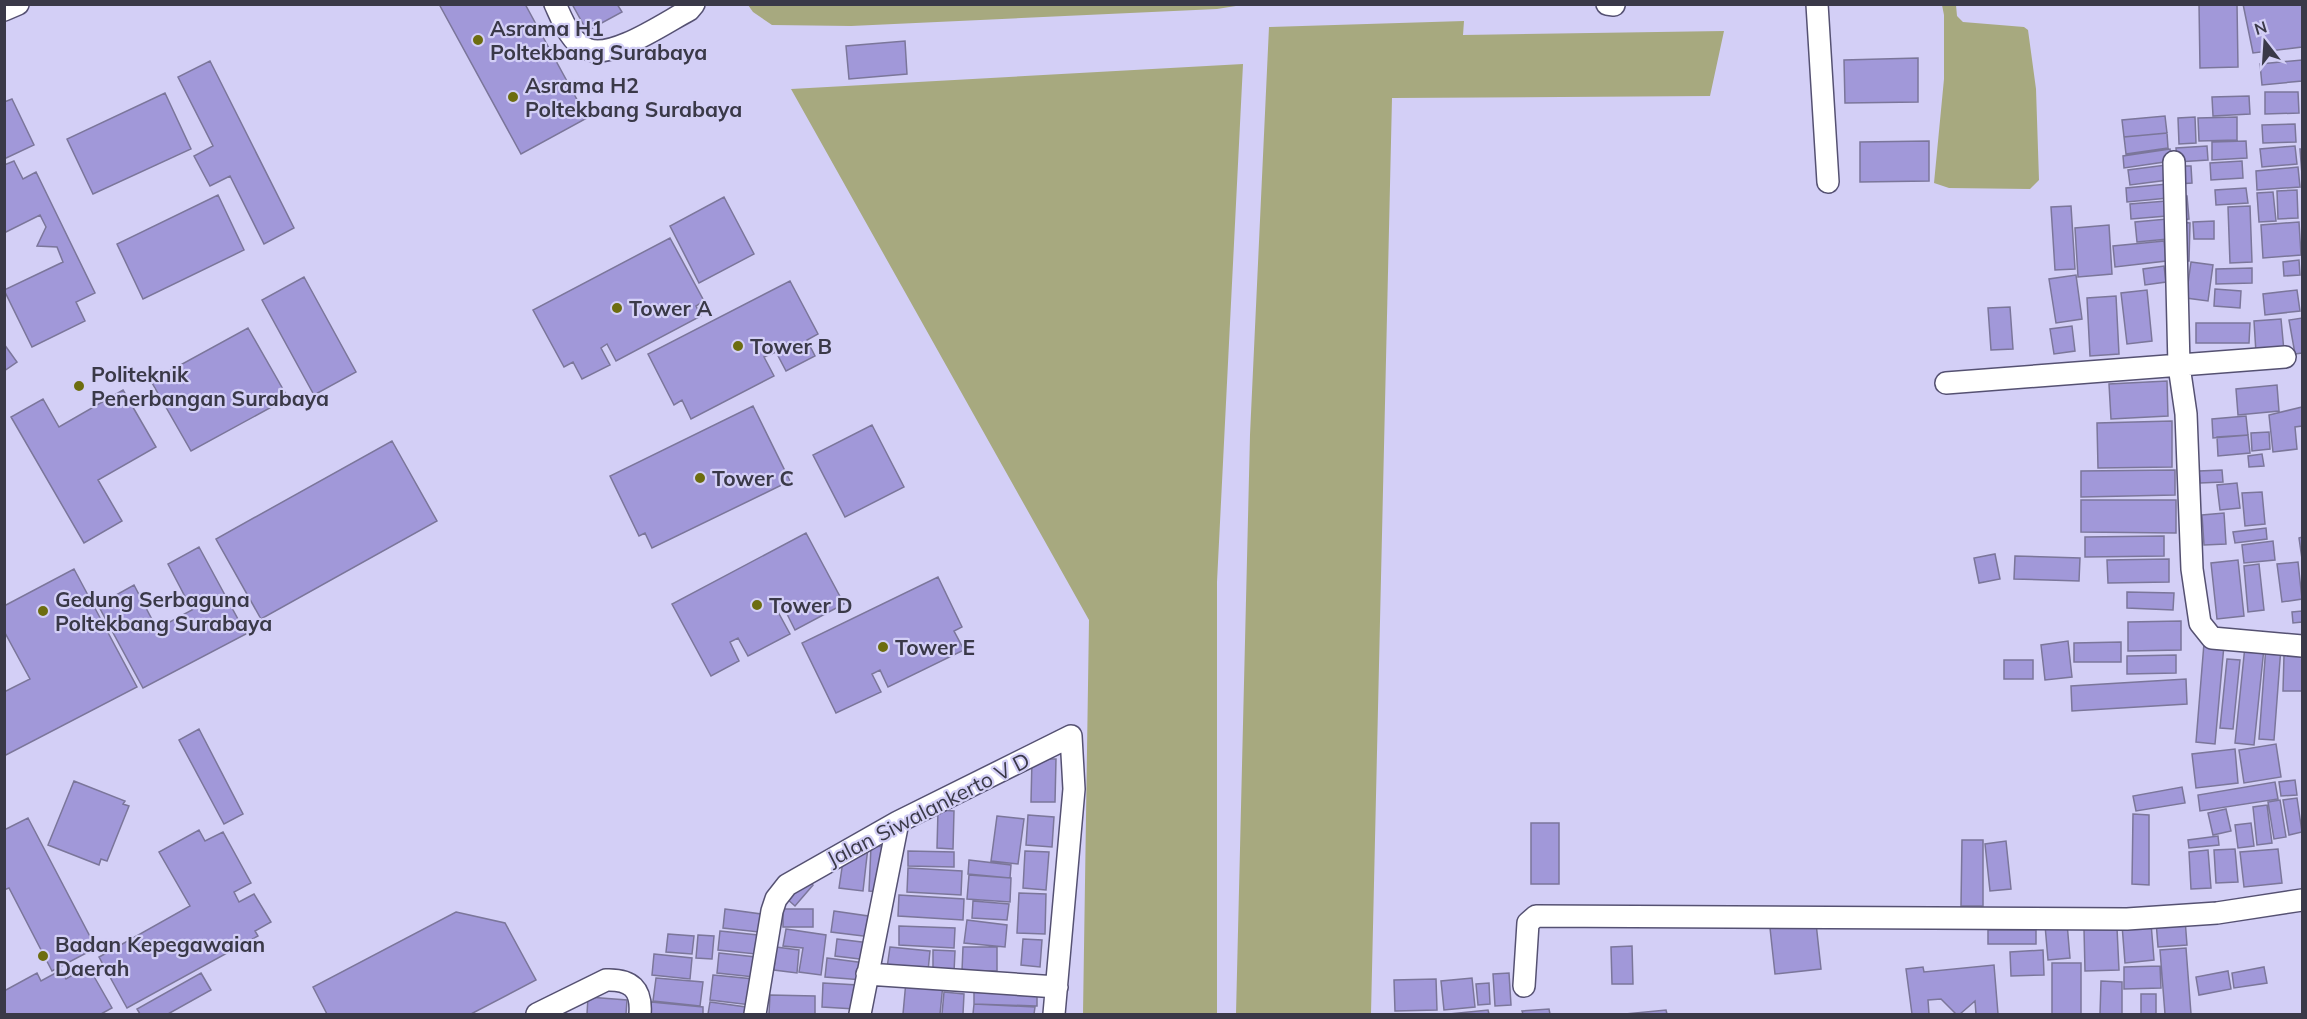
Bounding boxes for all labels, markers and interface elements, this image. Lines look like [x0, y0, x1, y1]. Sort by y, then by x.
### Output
north arrow [2235, 12, 2295, 72]
place label: Asrama H1 Poltekbang Surabaya [490, 15, 707, 65]
text: N [2252, 16, 2269, 39]
marker: Asrama H1 Poltekbang Surabaya [471, 33, 485, 47]
place label: Asrama H2 Poltekbang Surabaya [525, 72, 742, 122]
marker: Asrama H2 Poltekbang Surabaya [506, 90, 520, 104]
place label: Tower A [629, 295, 712, 321]
marker: Tower A [610, 301, 624, 315]
place label: Tower B [750, 333, 832, 359]
marker: Tower B [731, 339, 745, 353]
place label: Politeknik Penerbangan Surabaya [91, 361, 329, 411]
marker: Politeknik Penerbangan Surabaya [72, 379, 86, 393]
place label: Tower C [712, 465, 794, 491]
marker: Tower C [693, 471, 707, 485]
place label: Gedung Serbaguna Poltekbang Surabaya [55, 586, 272, 636]
place label: Tower D [769, 592, 852, 618]
marker: Tower D [750, 598, 764, 612]
marker: Gedung Serbaguna Poltekbang Surabaya [36, 604, 50, 618]
place label: Tower E [895, 634, 975, 660]
marker: Tower E [876, 640, 890, 654]
street label: Jalan Siwalankerto V D [822, 747, 1034, 871]
place label: Badan Kepegawaian Daerah [55, 931, 265, 981]
marker: Badan Kepegawaian Daerah [36, 949, 50, 963]

